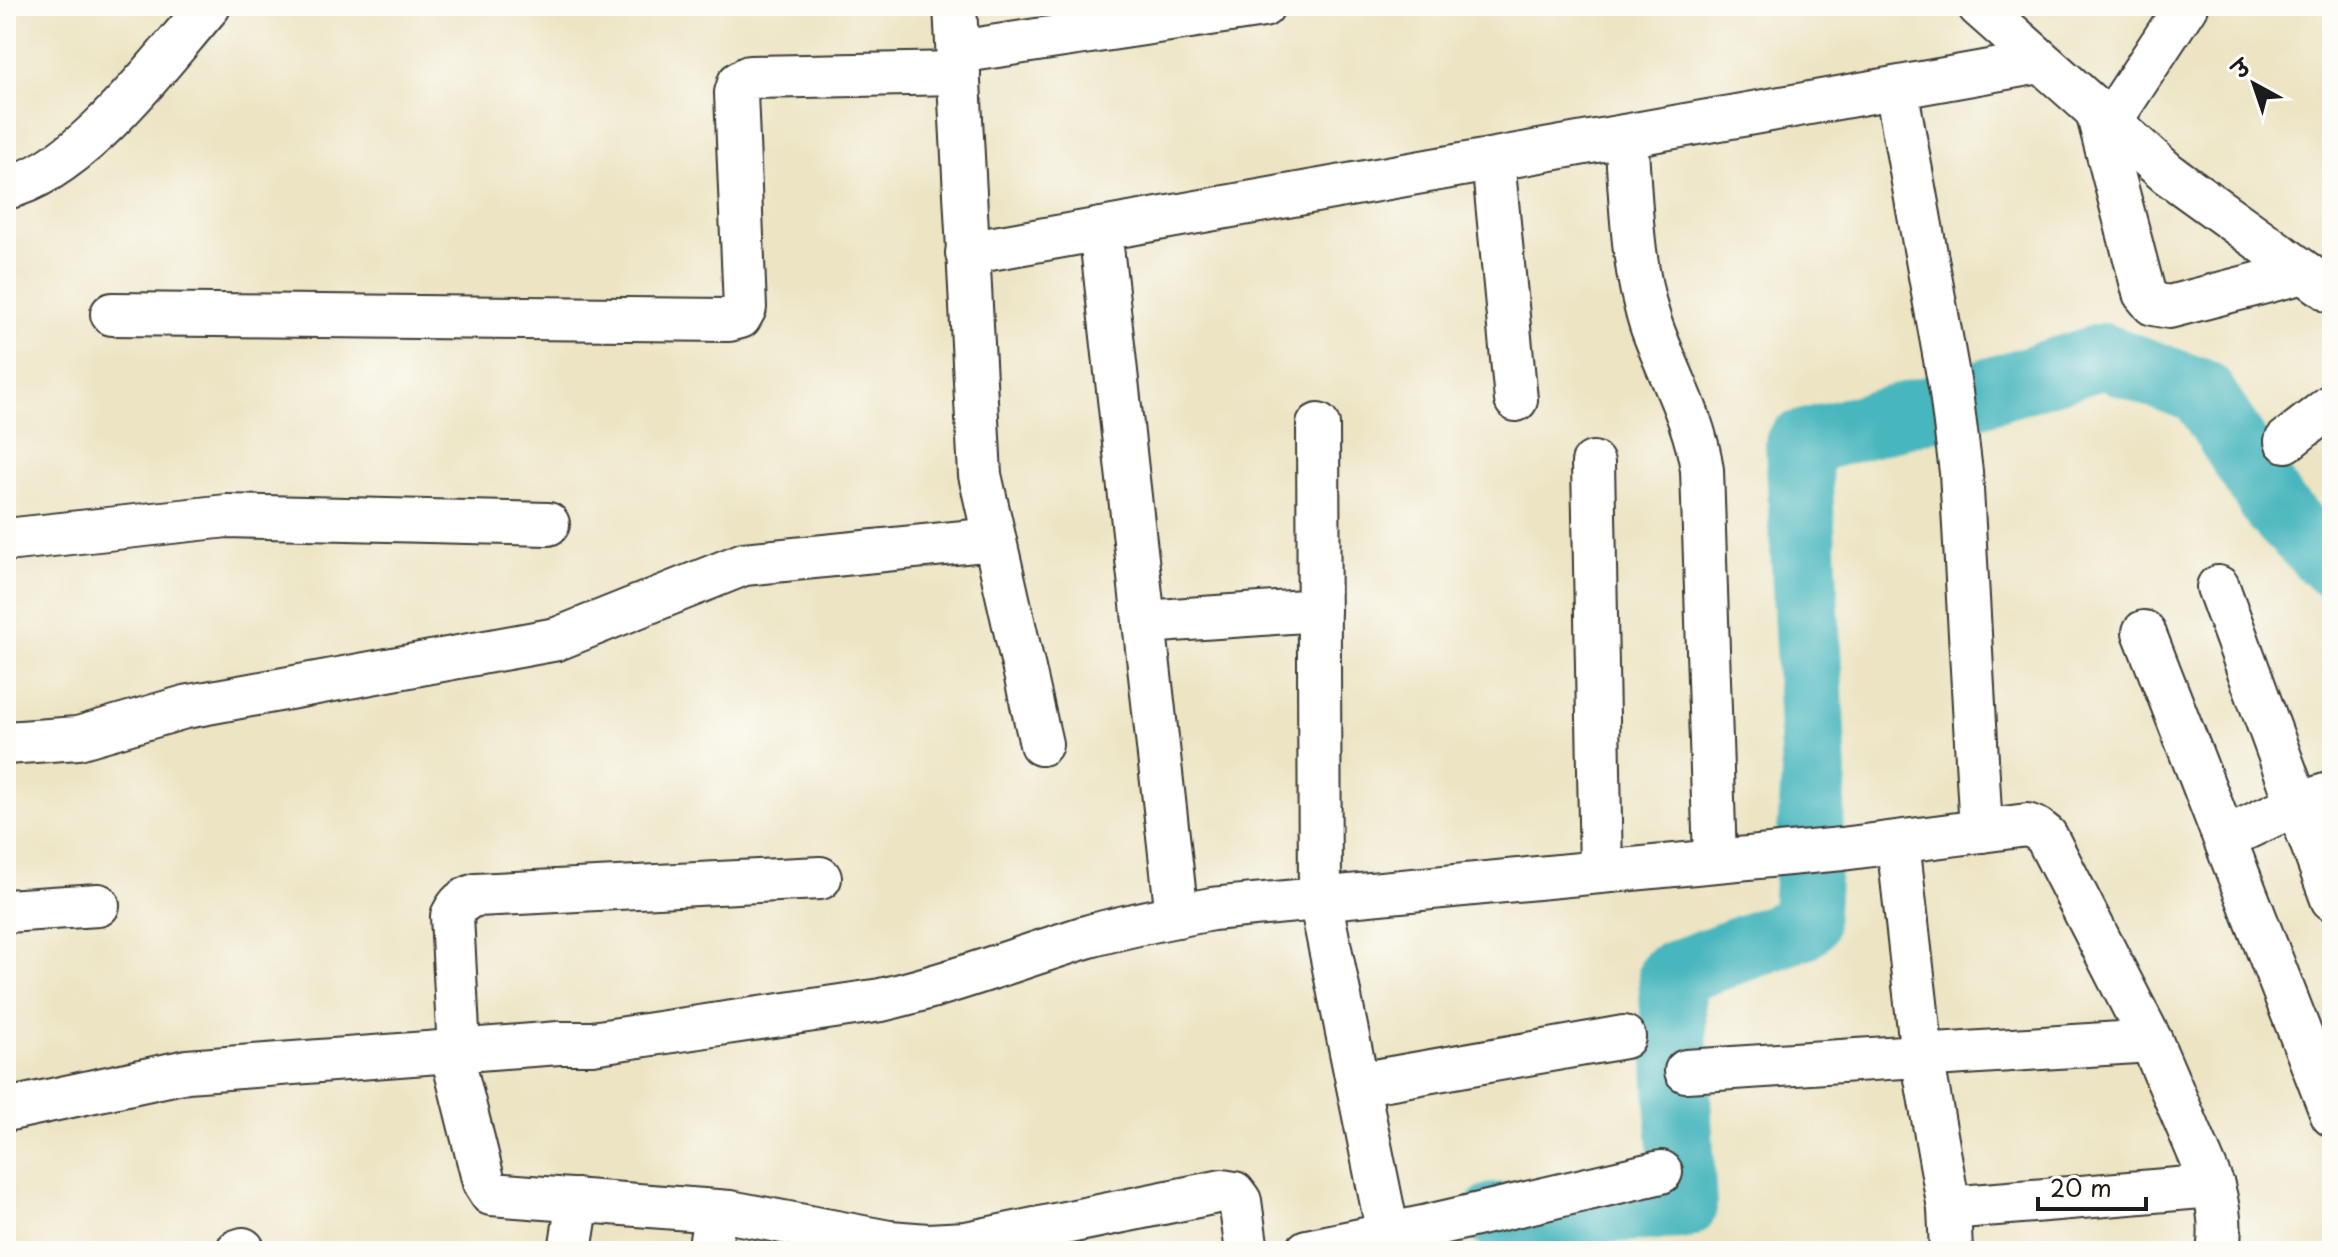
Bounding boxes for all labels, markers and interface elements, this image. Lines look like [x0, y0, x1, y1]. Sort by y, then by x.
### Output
north arrow [2214, 44, 2294, 124]
text: उ [2222, 49, 2258, 86]
scale bar [2038, 1161, 2146, 1211]
text: 20 m [2050, 1169, 2112, 1205]

